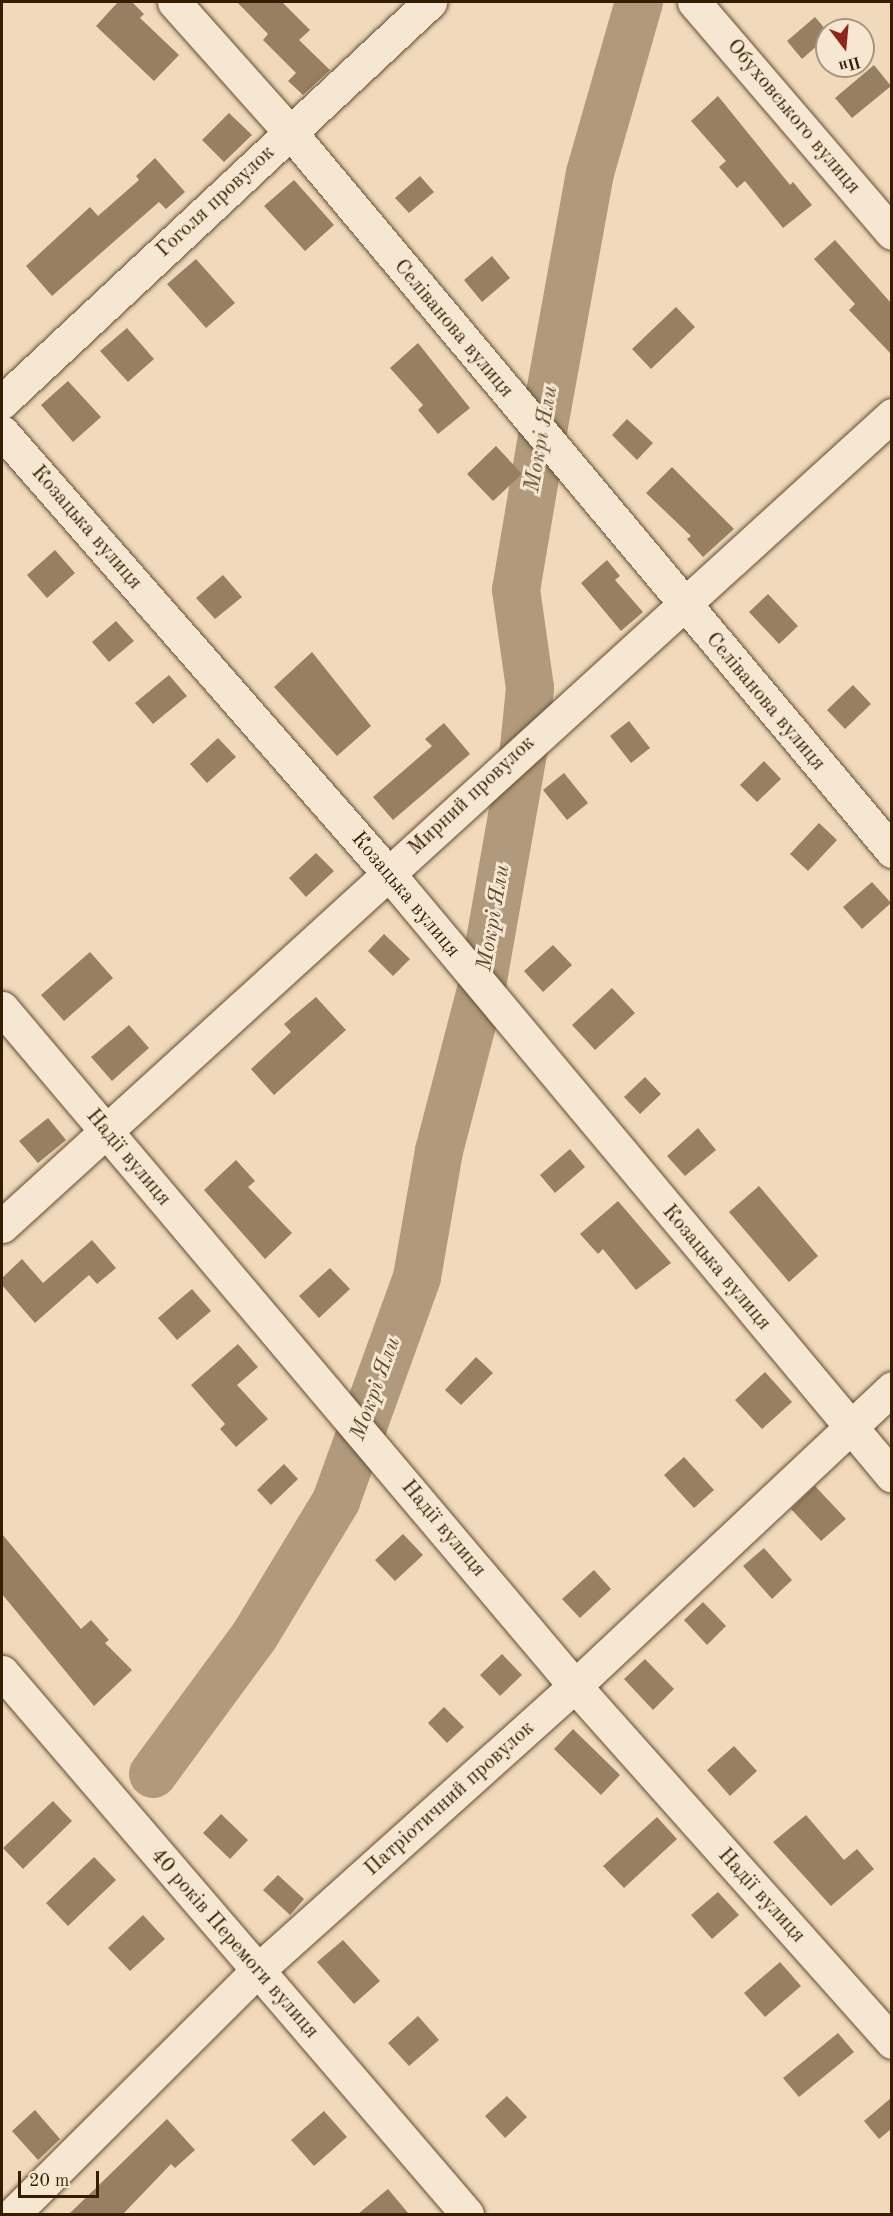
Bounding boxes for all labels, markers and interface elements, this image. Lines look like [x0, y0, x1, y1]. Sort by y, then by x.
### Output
north arrow [815, 18, 875, 78]
street label: Обуховського вулиця [721, 34, 865, 200]
text: Пн [837, 53, 862, 74]
street label: Гоголя провулок [152, 141, 280, 263]
street label: Селіванова вулиця [388, 255, 518, 403]
water label: Мокрі Яли [520, 384, 564, 494]
street label: Козацька вулиця [25, 461, 147, 595]
street label: Селіванова вулиця [700, 628, 830, 776]
street label: Мирний провулок [403, 731, 541, 861]
street label: Козацька вулиця [345, 827, 465, 963]
water label: Мокрі Яли [472, 863, 516, 973]
street label: Надії вулиця [80, 1104, 176, 1212]
street label: Козацька вулиця [656, 1200, 776, 1336]
water label: Мокрі Яли [345, 1334, 407, 1444]
street label: Надії вулиця [395, 1475, 491, 1583]
street label: Патріотичний провулок [360, 1716, 540, 1882]
street label: Надії вулиця [712, 1843, 810, 1949]
street label: 40 років Перемоги вулиця [145, 1844, 323, 2044]
scale bar [21, 2159, 102, 2197]
text: 20 m [29, 2172, 69, 2190]

